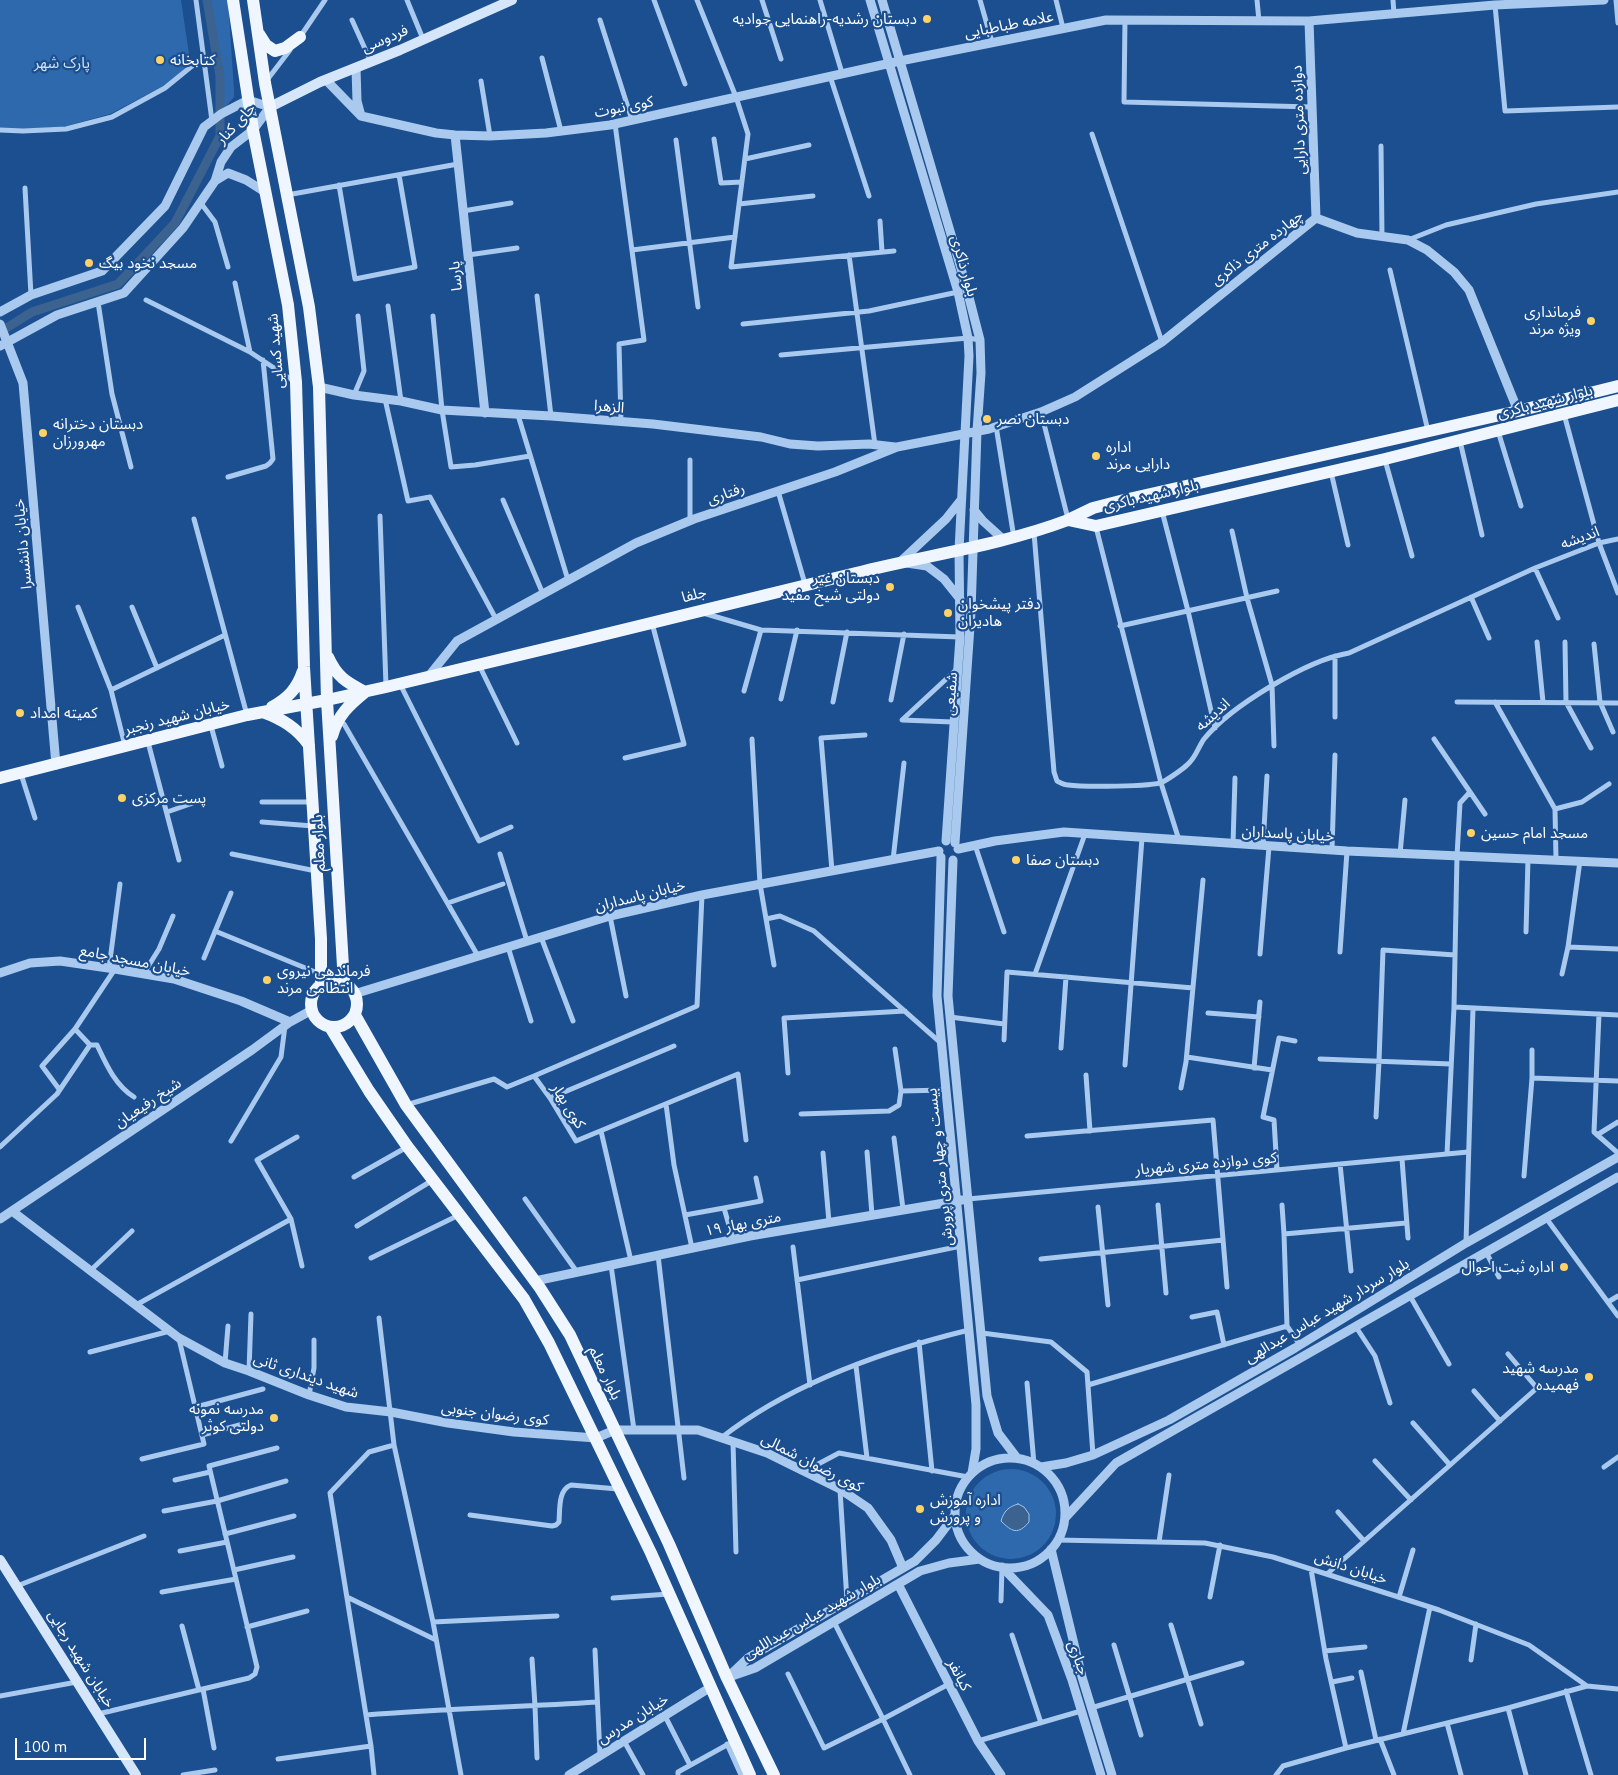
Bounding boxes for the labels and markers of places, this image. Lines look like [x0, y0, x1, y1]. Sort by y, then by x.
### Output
place label: دبستان رشدیه-راهنمایی جوادیه [733, 10, 917, 28]
marker: دبستان رشدیه-راهنمایی جوادیه [921, 13, 933, 25]
place label: کتابخانه [170, 51, 215, 69]
marker: کتابخانه [154, 54, 166, 66]
place label: مسجد نخود‌ بیگ [99, 254, 197, 272]
marker: مسجد نخود‌ بیگ [83, 257, 95, 269]
place label: فرمانداری ویژه مرند [1524, 303, 1581, 338]
marker: فرمانداری ویژه مرند [1585, 315, 1597, 327]
place label: دبستان نصر [997, 410, 1069, 428]
marker: دبستان نصر [981, 413, 993, 425]
place label: دبستان دخترانه مهرورزان [53, 415, 143, 450]
marker: دبستان دخترانه مهرورزان [37, 427, 49, 439]
place label: اداره دارایی مرند [1106, 438, 1170, 473]
marker: اداره دارایی مرند [1090, 450, 1102, 462]
place label: دبستان غیر دولتی شیخ مفید [782, 569, 880, 604]
marker: دبستان غیر دولتی شیخ مفید [884, 581, 896, 593]
place label: دفتر پیشخوان هادیران [958, 595, 1041, 630]
marker: دفتر پیشخوان هادیران [942, 607, 954, 619]
place label: کمیته امداد [30, 704, 97, 722]
marker: کمیته امداد [14, 707, 26, 719]
place label: پست مرکزی [132, 789, 206, 807]
marker: پست مرکزی [116, 792, 128, 804]
place label: مسجد امام حسین [1481, 824, 1588, 842]
marker: مسجد امام حسین [1465, 827, 1477, 839]
place label: دبستان صفا [1026, 851, 1099, 869]
marker: دبستان صفا [1010, 854, 1022, 866]
place label: فرماندهی نیروی انتظامی مرند [277, 962, 371, 997]
marker: فرماندهی نیروی انتظامی مرند [261, 974, 273, 986]
place label: اداره ثبت احوال [1461, 1258, 1554, 1276]
marker: اداره ثبت احوال [1558, 1261, 1570, 1273]
place label: مدرسه شهید فهمیده [1502, 1359, 1579, 1394]
marker: مدرسه شهید فهمیده [1583, 1371, 1595, 1383]
place label: مدرسه نمونه دولتی کوثر [189, 1400, 264, 1435]
marker: مدرسه نمونه دولتی کوثر [268, 1412, 280, 1424]
place label: اداره آموزش و پرورش [930, 1491, 1001, 1526]
marker: اداره آموزش و پرورش [914, 1503, 926, 1515]

